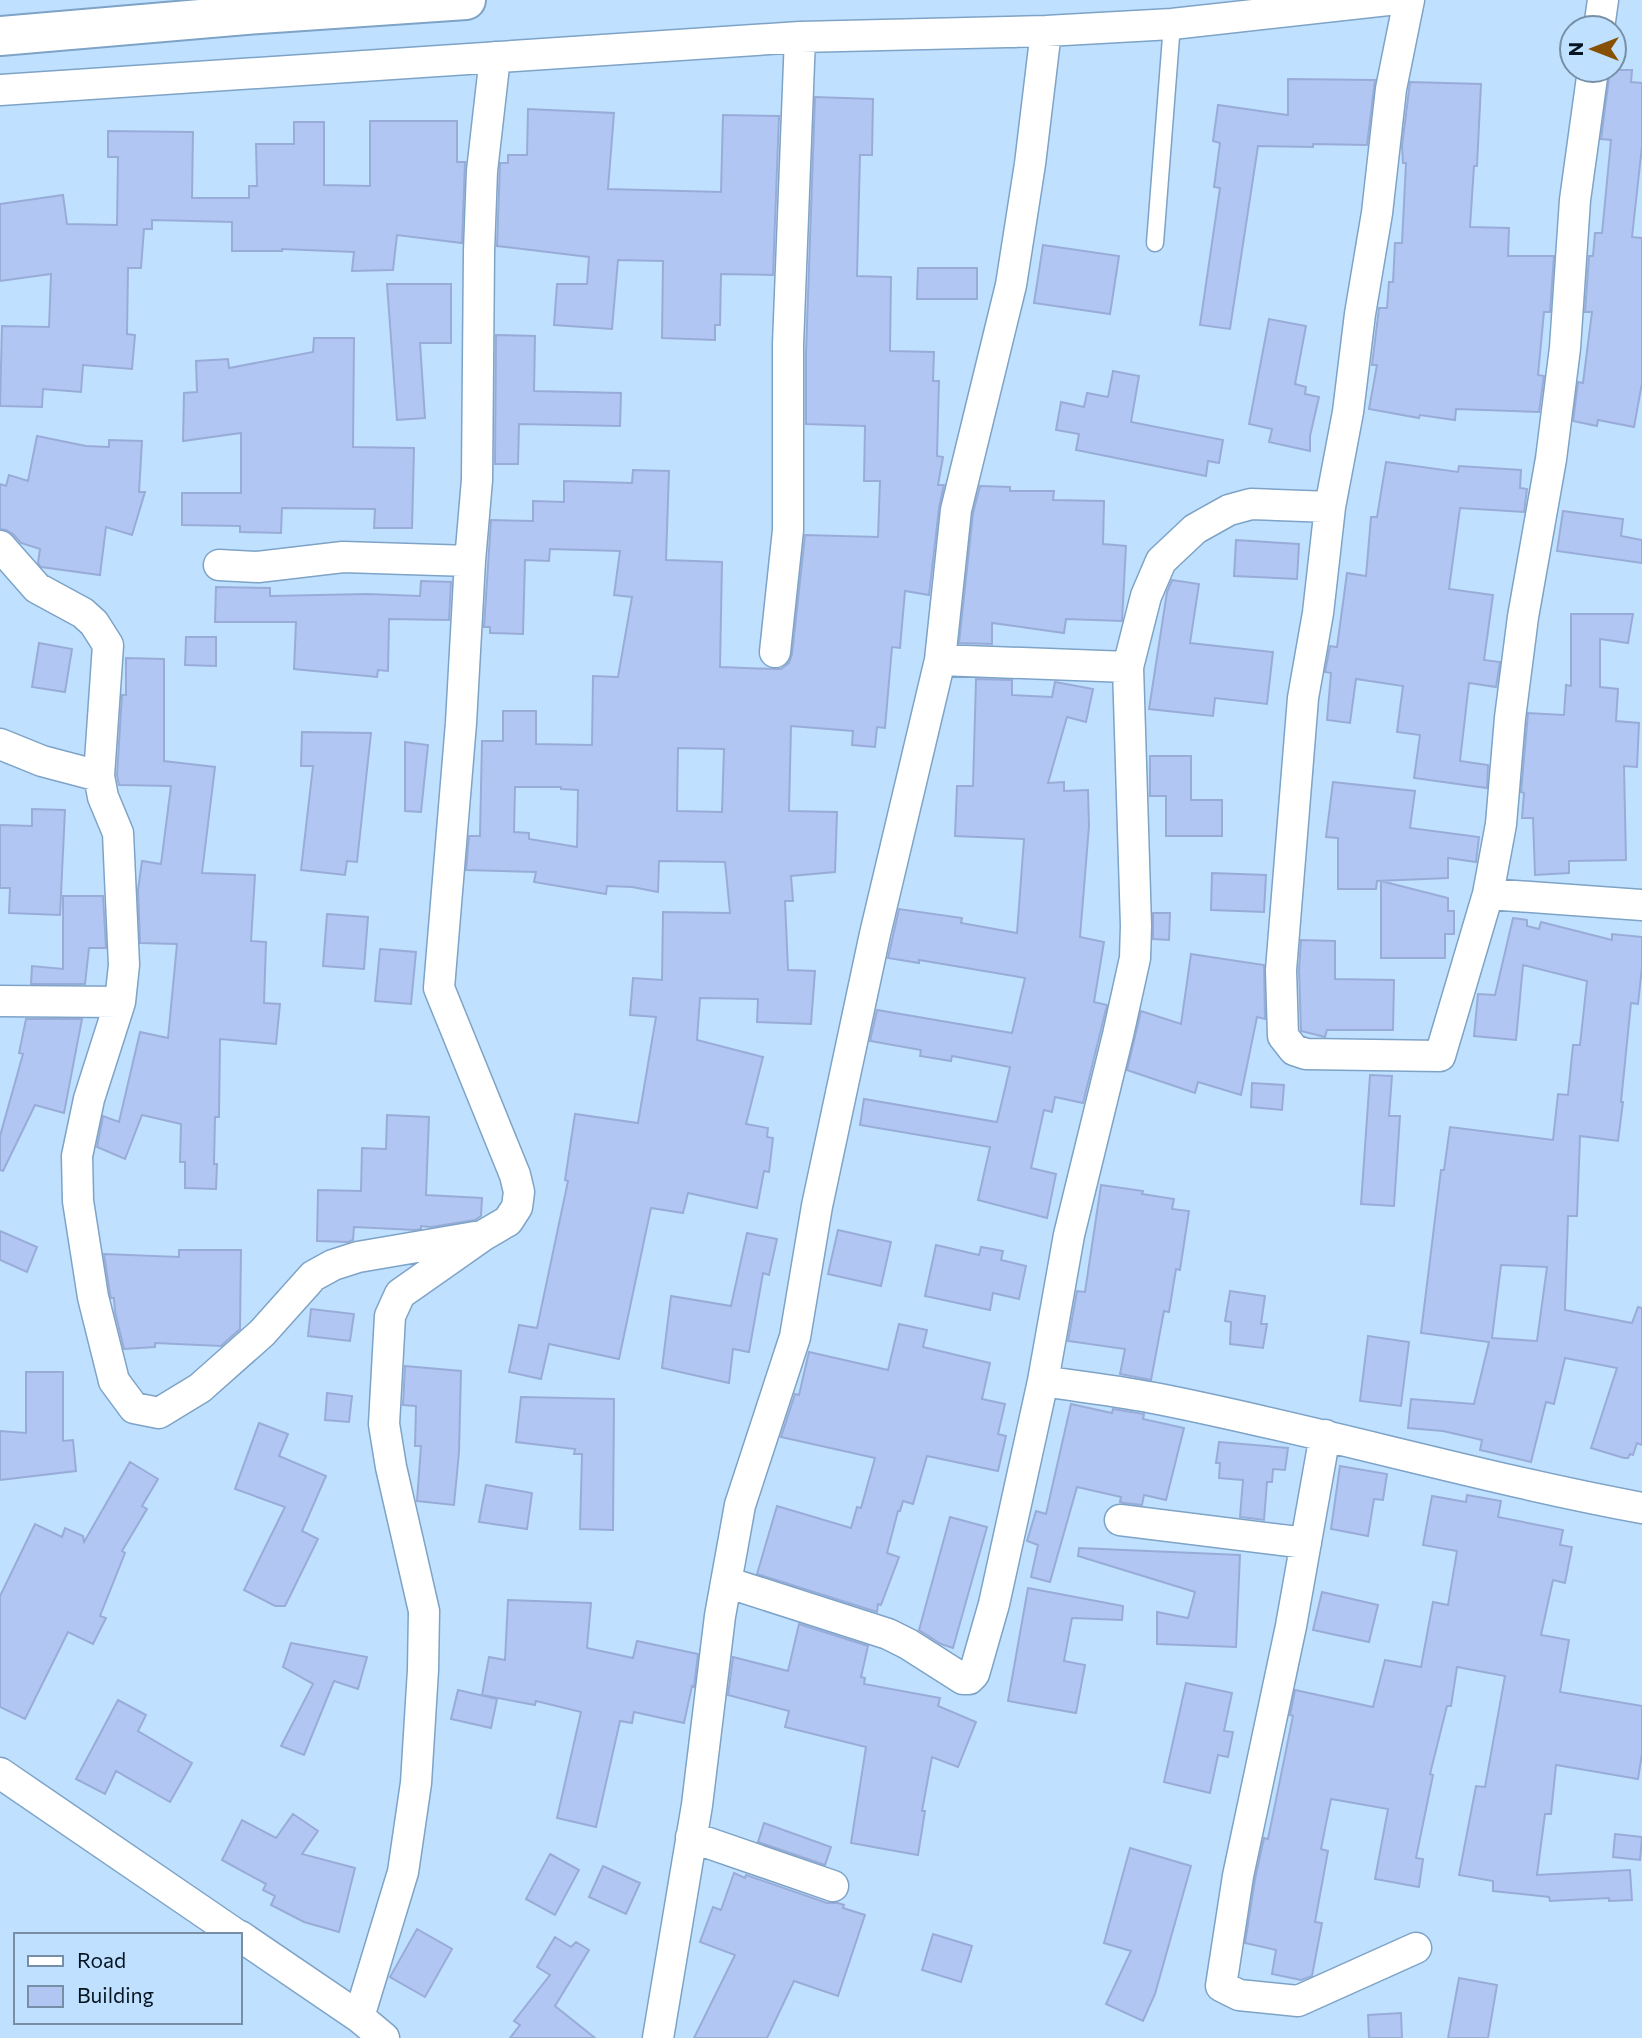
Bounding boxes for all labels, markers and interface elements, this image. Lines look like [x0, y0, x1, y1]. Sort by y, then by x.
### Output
north arrow [1558, 14, 1628, 84]
text: N [1564, 42, 1587, 56]
legend [14, 1933, 242, 2024]
text: Road [77, 1947, 126, 1972]
text: Building [77, 1982, 154, 2007]

